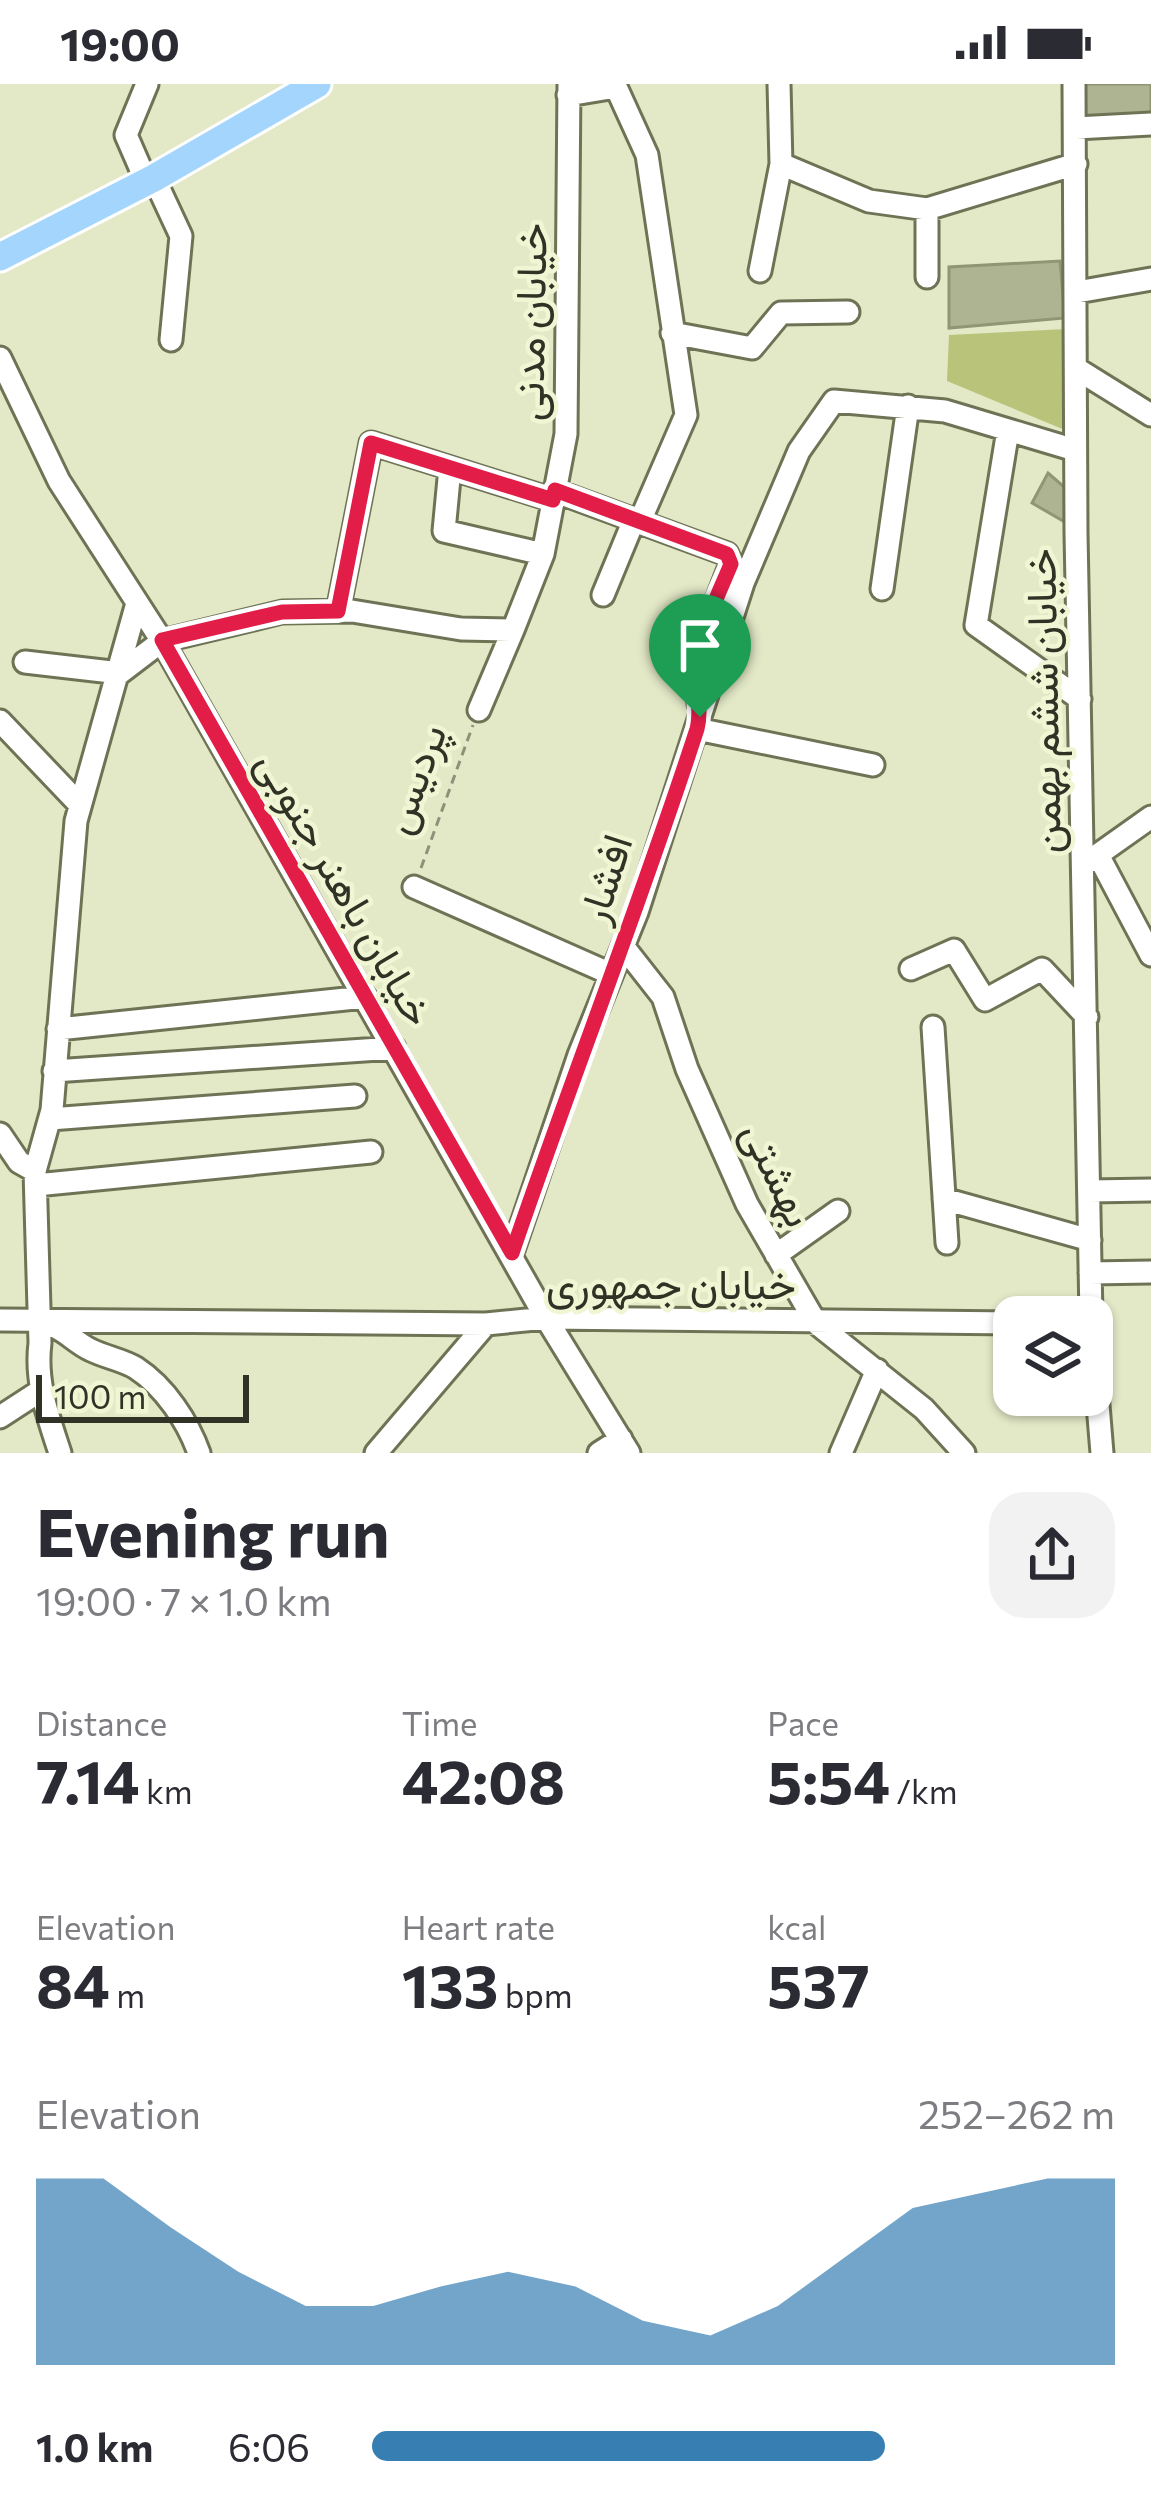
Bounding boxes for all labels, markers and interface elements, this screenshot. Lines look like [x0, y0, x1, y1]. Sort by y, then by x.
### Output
text: 19:00 [60, 15, 180, 70]
street label: خیابان مدنی [500, 222, 558, 422]
street label: خیابان ششم بهمن [1012, 548, 1074, 854]
pin [649, 594, 751, 717]
icon: arrive [667, 612, 733, 678]
street label: پردیس [368, 716, 460, 842]
street label: خیابان باهنر جنوبی [244, 740, 447, 1036]
street label: افشار [564, 827, 644, 931]
street label: بهشتی [730, 1112, 828, 1235]
street label: خیابان جمهوری [546, 1256, 796, 1311]
map controls [993, 1296, 1113, 1416]
button: layers [993, 1296, 1113, 1416]
scale bar [36, 1369, 249, 1422]
text: 100 m [54, 1375, 146, 1416]
text: Evening run [36, 1490, 390, 1571]
button: share [989, 1492, 1115, 1618]
text: 19:00 · 7 × 1.0 km [36, 1576, 331, 1624]
text: Distance [36, 1702, 167, 1743]
text: Time [402, 1702, 478, 1743]
text: Pace [767, 1702, 839, 1743]
text: 7.14 [36, 1743, 140, 1816]
text: 42:08 [402, 1743, 565, 1816]
text: 5:54 [767, 1743, 890, 1816]
text: km [140, 1770, 193, 1811]
text: /km [890, 1770, 958, 1811]
text: Elevation [36, 1906, 175, 1947]
text: Heart rate [402, 1906, 555, 1947]
text: kcal [767, 1906, 826, 1947]
text: 84 [36, 1947, 110, 2020]
text: 133 [402, 1947, 498, 2020]
text: 537 [767, 1947, 870, 2020]
text: m [110, 1974, 145, 2015]
text: bpm [498, 1974, 573, 2015]
text: Elevation [36, 2089, 201, 2137]
text: 252–262 m [918, 2089, 1115, 2137]
text: 1.0 km [36, 2422, 153, 2470]
text: 6:06 [228, 2422, 310, 2470]

